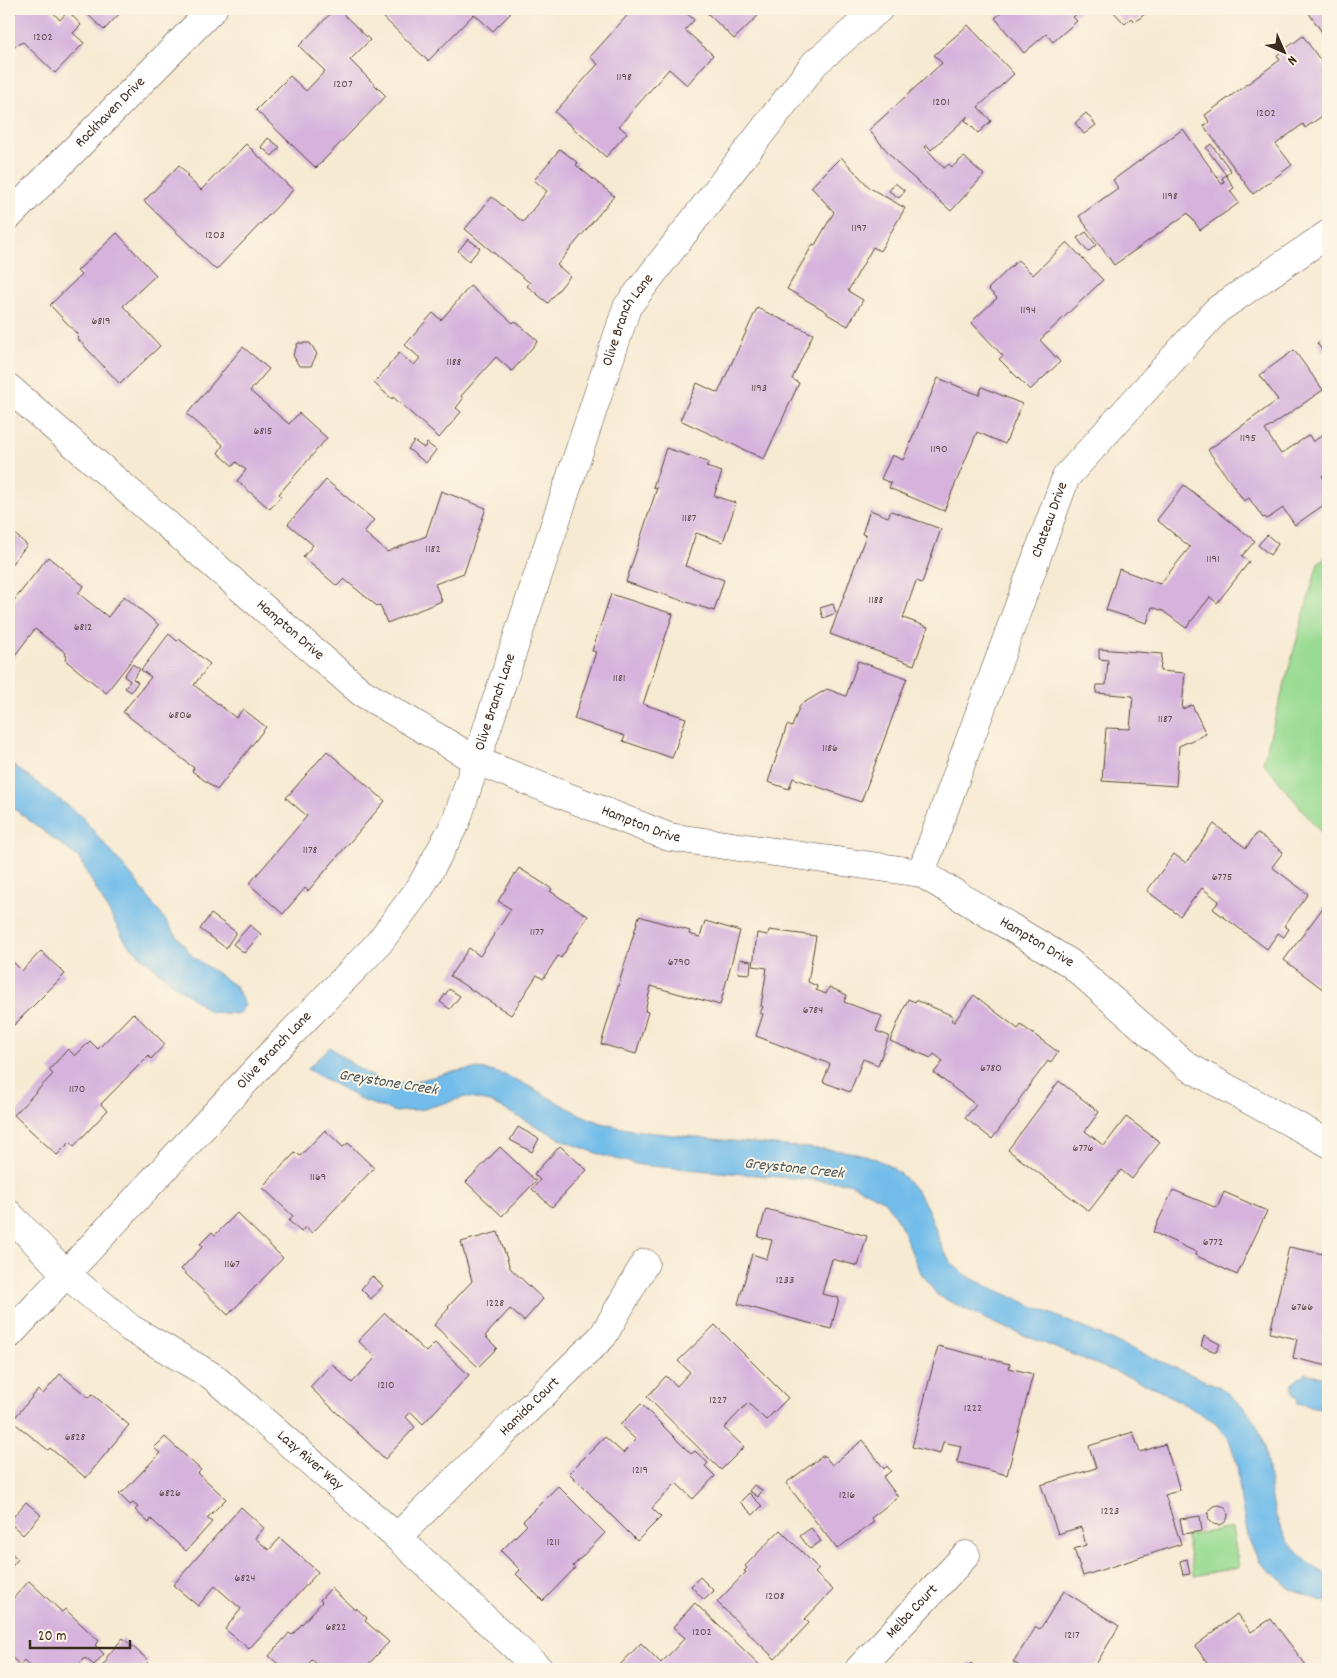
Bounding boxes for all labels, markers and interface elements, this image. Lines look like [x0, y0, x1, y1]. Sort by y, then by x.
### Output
north arrow [1260, 28, 1310, 78]
house number: 1202 [33, 29, 53, 46]
text: N [1282, 50, 1301, 69]
house number: 1198 [616, 69, 632, 86]
street label: Rockhaven Drive [71, 72, 151, 153]
house number: 1207 [333, 76, 353, 93]
house number: 1201 [932, 94, 950, 111]
house number: 1202 [1256, 105, 1276, 122]
house number: 1198 [1162, 188, 1178, 205]
house number: 1197 [851, 220, 867, 237]
house number: 1203 [205, 227, 225, 244]
street label: Olive Branch Lane [597, 269, 660, 369]
house number: 1194 [1020, 302, 1036, 319]
house number: 6819 [92, 313, 110, 330]
house number: 1188 [447, 354, 462, 371]
house number: 1193 [751, 380, 767, 397]
house number: 6815 [254, 423, 272, 440]
house number: 1195 [1240, 430, 1256, 447]
house number: 1190 [930, 441, 948, 458]
street label: Chateau Drive [1026, 478, 1074, 561]
house number: 1187 [682, 510, 697, 527]
house number: 1182 [425, 541, 441, 558]
house number: 1191 [1206, 551, 1220, 568]
house number: 1188 [869, 592, 884, 609]
street label: Hampton Drive [251, 595, 329, 666]
house number: 6812 [74, 619, 92, 636]
street label: Olive Branch Lane [469, 650, 522, 754]
house number: 1181 [613, 670, 625, 687]
house number: 6806 [168, 707, 192, 724]
house number: 1187 [1158, 711, 1173, 728]
house number: 1186 [822, 740, 838, 757]
street label: Hampton Drive [598, 800, 682, 850]
house number: 1178 [303, 842, 318, 859]
house number: 6775 [1212, 869, 1232, 886]
street label: Hampton Drive [995, 912, 1078, 974]
house number: 1177 [530, 924, 545, 941]
house number: 6790 [668, 954, 690, 971]
house number: 6784 [803, 1002, 823, 1019]
street label: Olive Branch Lane [232, 1006, 318, 1095]
house number: 6780 [980, 1060, 1002, 1077]
water label: Greystone Creek [337, 1064, 441, 1102]
house number: 1170 [69, 1081, 85, 1098]
house number: 6776 [1073, 1140, 1094, 1157]
water label: Greystone Creek [743, 1152, 846, 1186]
house number: 1169 [310, 1169, 326, 1186]
house number: 6772 [1203, 1234, 1223, 1251]
house number: 1167 [224, 1256, 240, 1273]
house number: 1233 [776, 1272, 794, 1289]
house number: 1228 [486, 1295, 504, 1312]
house number: 6766 [1291, 1299, 1313, 1316]
street label: Hamida Court [495, 1372, 566, 1442]
house number: 1210 [377, 1377, 395, 1394]
house number: 1227 [709, 1392, 727, 1409]
house number: 1222 [964, 1400, 982, 1417]
street label: Lazy River Way [271, 1426, 349, 1497]
house number: 6828 [65, 1429, 86, 1446]
house number: 1219 [632, 1462, 648, 1479]
house number: 6826 [159, 1485, 181, 1502]
house number: 1216 [839, 1487, 855, 1504]
house number: 1223 [1101, 1503, 1119, 1520]
house number: 1211 [546, 1534, 560, 1551]
house number: 6824 [235, 1570, 255, 1587]
street label: Melba Court [881, 1580, 944, 1644]
house number: 1208 [765, 1588, 785, 1605]
scale bar [30, 1618, 130, 1650]
house number: 6822 [325, 1619, 347, 1636]
house number: 1202 [692, 1624, 712, 1641]
text: 20 m [38, 1626, 66, 1648]
house number: 1217 [1064, 1627, 1080, 1644]

